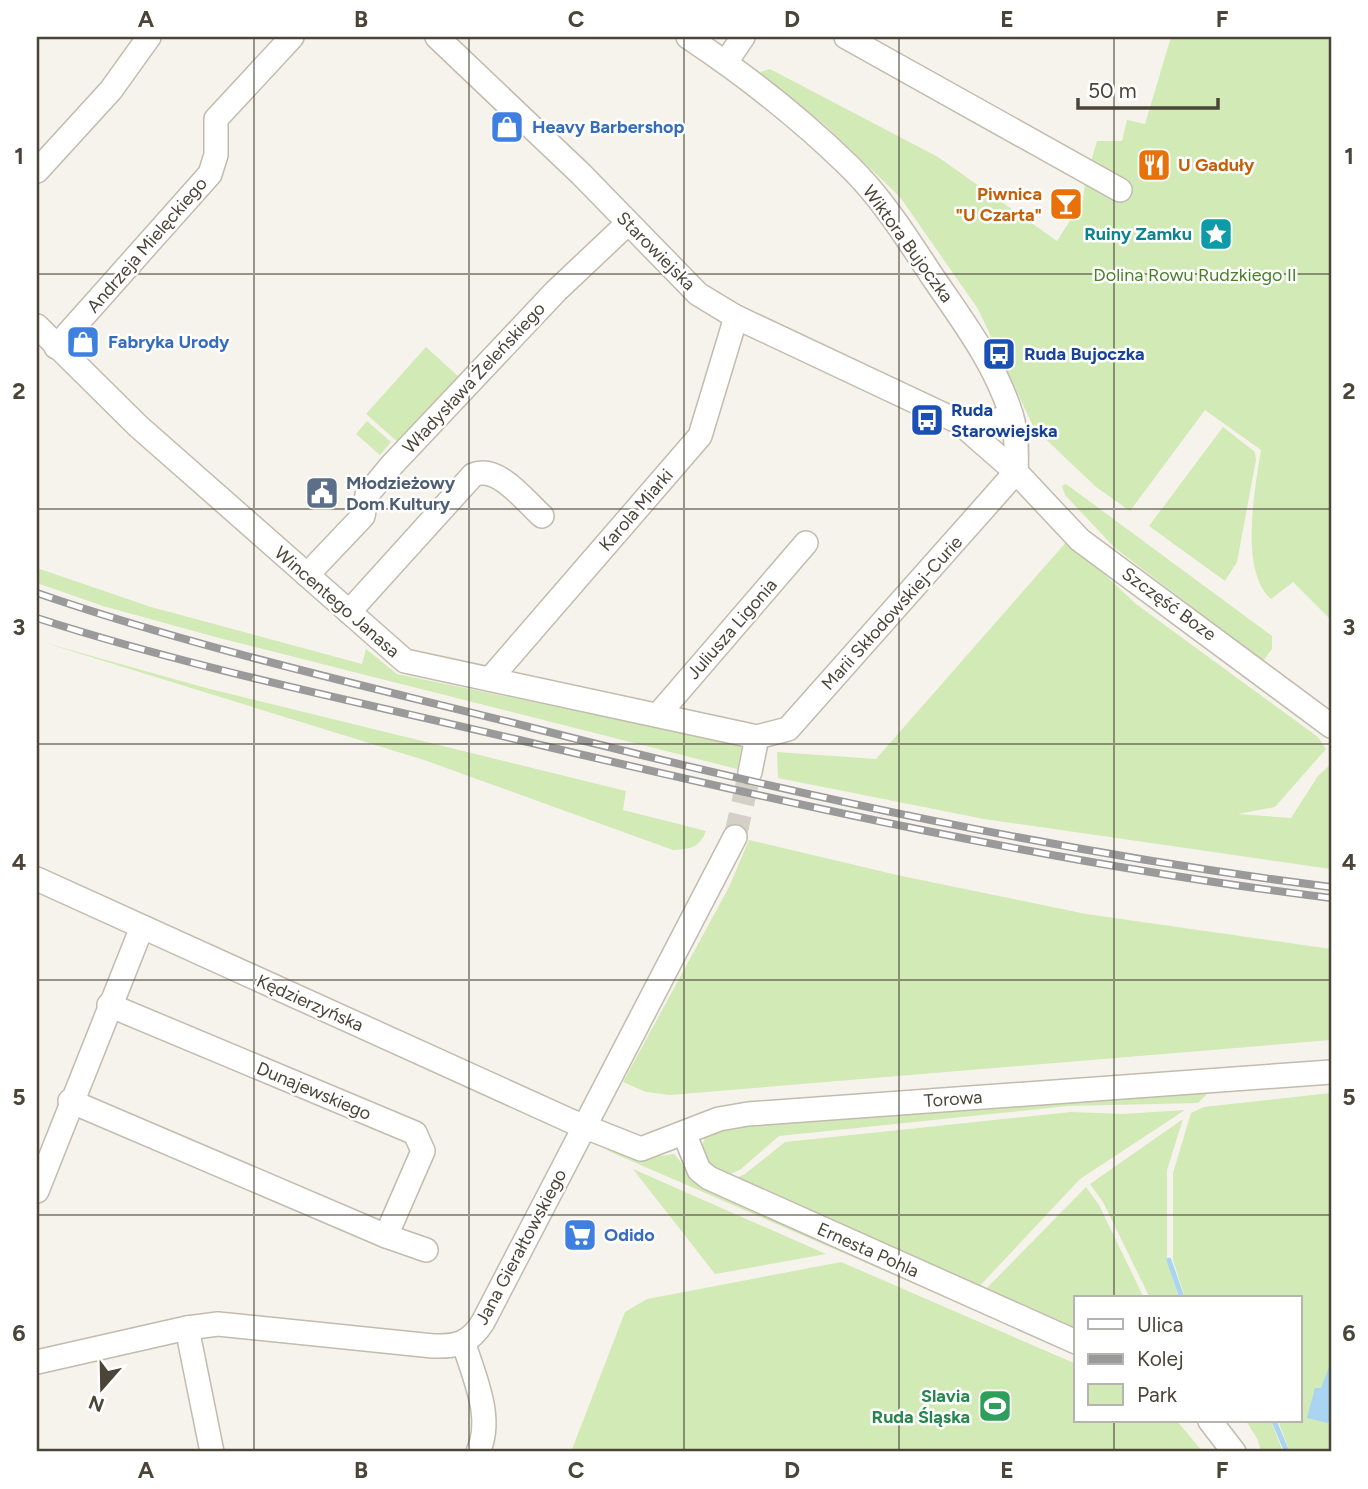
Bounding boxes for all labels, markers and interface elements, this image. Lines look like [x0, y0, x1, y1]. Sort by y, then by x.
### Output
text: A [138, 5, 155, 33]
text: B [354, 5, 368, 33]
text: C [568, 5, 585, 33]
text: D [784, 5, 800, 33]
text: E [1000, 5, 1014, 33]
text: F [1216, 5, 1229, 33]
scale bar [1078, 66, 1218, 110]
text: 50 m [1088, 78, 1137, 103]
shop icon: Heavy Barbershop [488, 108, 526, 146]
place label: Heavy Barbershop [532, 116, 685, 138]
text: 1 [14, 142, 24, 170]
text: 1 [1344, 142, 1354, 170]
restaurant icon: U Gaduły [1135, 146, 1173, 184]
place label: U Gaduły [1178, 154, 1255, 176]
street label: Andrzeja Mielęckiego [82, 173, 212, 317]
street label: Wiktora Bujoczka [858, 181, 958, 307]
place label: Piwnica "U Czarta" [955, 183, 1042, 226]
bar icon: Piwnica "U Czarta" [1047, 185, 1085, 223]
street label: Starowiejska [612, 207, 700, 295]
place icon: Ruiny Zamku [1197, 215, 1235, 253]
place label: Ruiny Zamku [1084, 223, 1192, 245]
park label: Dolina Rowu Rudzkiego II [1093, 264, 1297, 286]
street label: Władysława Żeleńskiego [398, 298, 550, 458]
shop icon: Fabryka Urody [64, 323, 102, 361]
place label: Fabryka Urody [108, 331, 230, 353]
bus stop icon: Ruda Bujoczka [980, 335, 1018, 373]
place label: Ruda Bujoczka [1024, 343, 1145, 365]
text: 2 [12, 377, 26, 405]
text: 2 [1342, 377, 1356, 405]
place label: Ruda Starowiejska [951, 399, 1058, 442]
bus stop icon: Ruda Starowiejska [908, 401, 946, 439]
street label: Karola Miarki [594, 464, 678, 556]
place label: Młodzieżowy Dom Kultury [346, 472, 456, 515]
public building icon: Młodzieżowy Dom Kultury [303, 474, 341, 512]
street label: Marii Skłodowskiej-Curie [817, 531, 967, 695]
street label: Wincentego Janasa [270, 542, 404, 662]
street label: Szczęść Boze [1118, 562, 1221, 646]
street label: Juliusza Ligonia [682, 574, 782, 684]
text: 3 [13, 613, 25, 641]
text: 3 [1343, 613, 1355, 641]
text: 4 [12, 848, 26, 876]
text: 4 [1342, 848, 1356, 876]
street label: Kędzierzyńska [253, 970, 367, 1036]
street label: Dunajewskiego [253, 1057, 375, 1125]
text: 5 [12, 1083, 26, 1111]
text: 5 [1342, 1083, 1356, 1111]
street label: Torowa [923, 1086, 983, 1112]
street label: Jana Gierałtowskiego [471, 1165, 571, 1329]
supermarket icon: Odido [561, 1216, 599, 1254]
street label: Ernesta Pohla [814, 1218, 922, 1282]
place label: Odido [604, 1224, 655, 1246]
legend [1074, 1296, 1302, 1422]
text: Ulica [1137, 1312, 1183, 1337]
text: 6 [12, 1319, 26, 1347]
text: 6 [1342, 1319, 1356, 1347]
text: Kolej [1137, 1346, 1184, 1371]
north arrow [66, 1352, 136, 1422]
text: Park [1137, 1382, 1178, 1407]
place label: Slavia Ruda Śląska [872, 1385, 970, 1428]
sports icon: Slavia Ruda Śląska [976, 1387, 1014, 1425]
text: N [86, 1390, 107, 1417]
text: A [138, 1456, 155, 1484]
text: B [354, 1456, 368, 1484]
text: C [568, 1456, 585, 1484]
text: D [784, 1456, 800, 1484]
text: E [1000, 1456, 1014, 1484]
text: F [1216, 1456, 1229, 1484]

